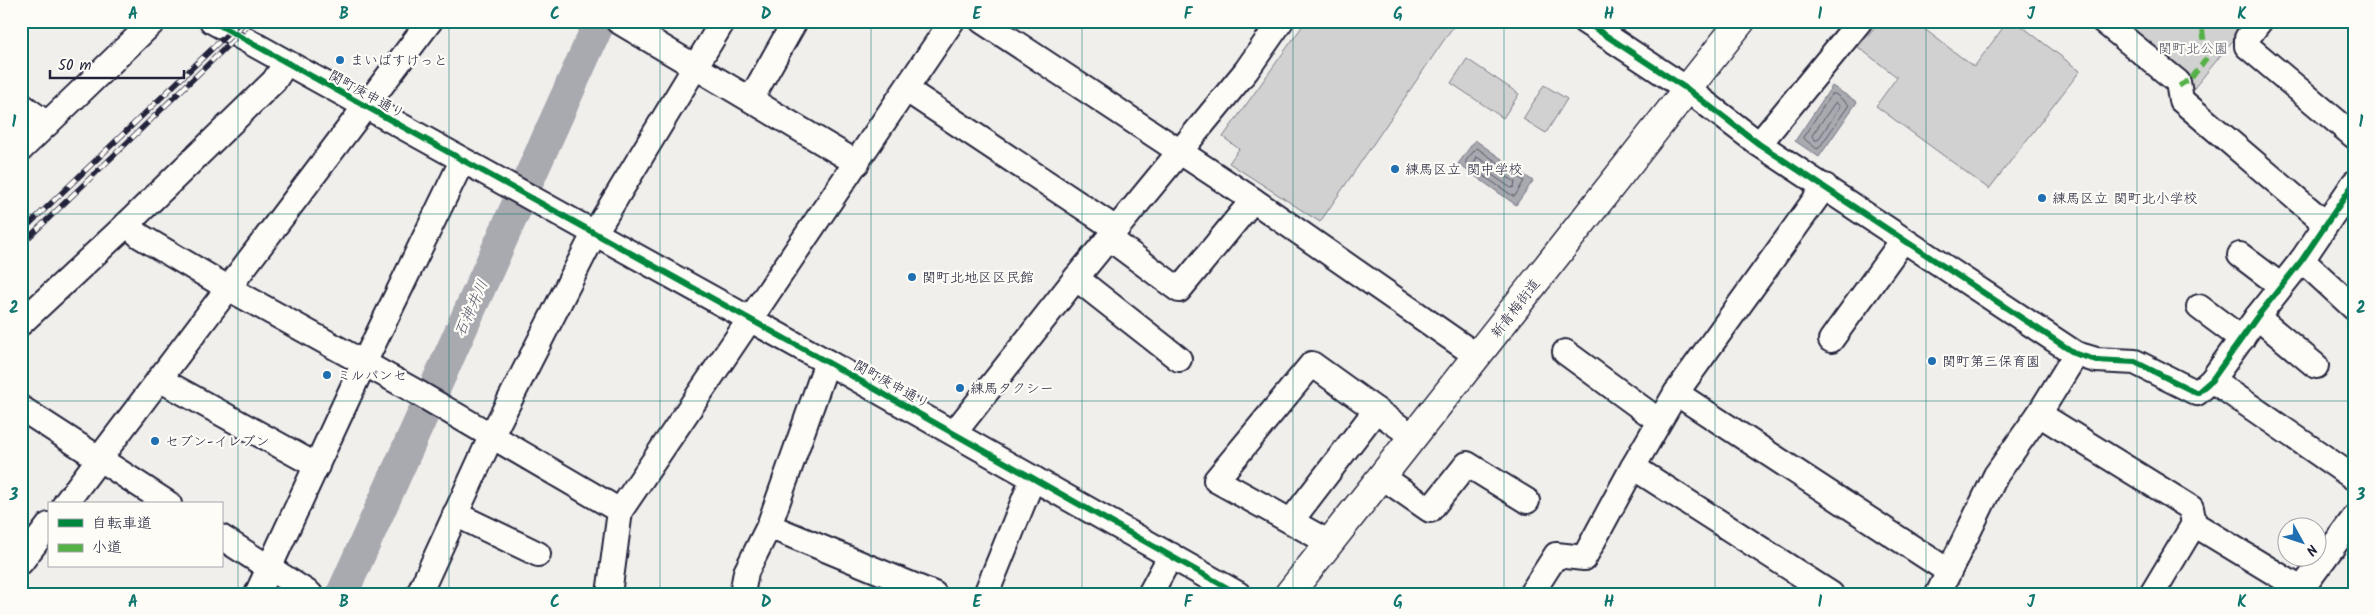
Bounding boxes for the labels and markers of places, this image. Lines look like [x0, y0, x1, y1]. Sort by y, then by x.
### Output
place label: まいばすけっと [350, 50, 448, 72]
marker: まいばすけっと [334, 54, 346, 66]
place label: 練馬区立 関中学校 [1405, 159, 1523, 181]
marker: 練馬区立 関中学校 [1389, 163, 1401, 175]
place label: 練馬区立 関町北小学校 [2052, 188, 2198, 210]
marker: 練馬区立 関町北小学校 [2036, 192, 2048, 204]
place label: 関町北地区区民館 [922, 267, 1034, 289]
marker: 関町北地区区民館 [906, 271, 918, 283]
place label: 関町第三保育園 [1942, 351, 2040, 373]
marker: 関町第三保育園 [1926, 355, 1938, 367]
place label: ミルパンセ [337, 365, 407, 387]
marker: ミルパンセ [321, 369, 333, 381]
place label: 練馬タクシー [970, 378, 1054, 400]
marker: 練馬タクシー [954, 382, 966, 394]
place label: セブン-イレブン [165, 431, 269, 453]
marker: セブン-イレブン [149, 435, 161, 447]

